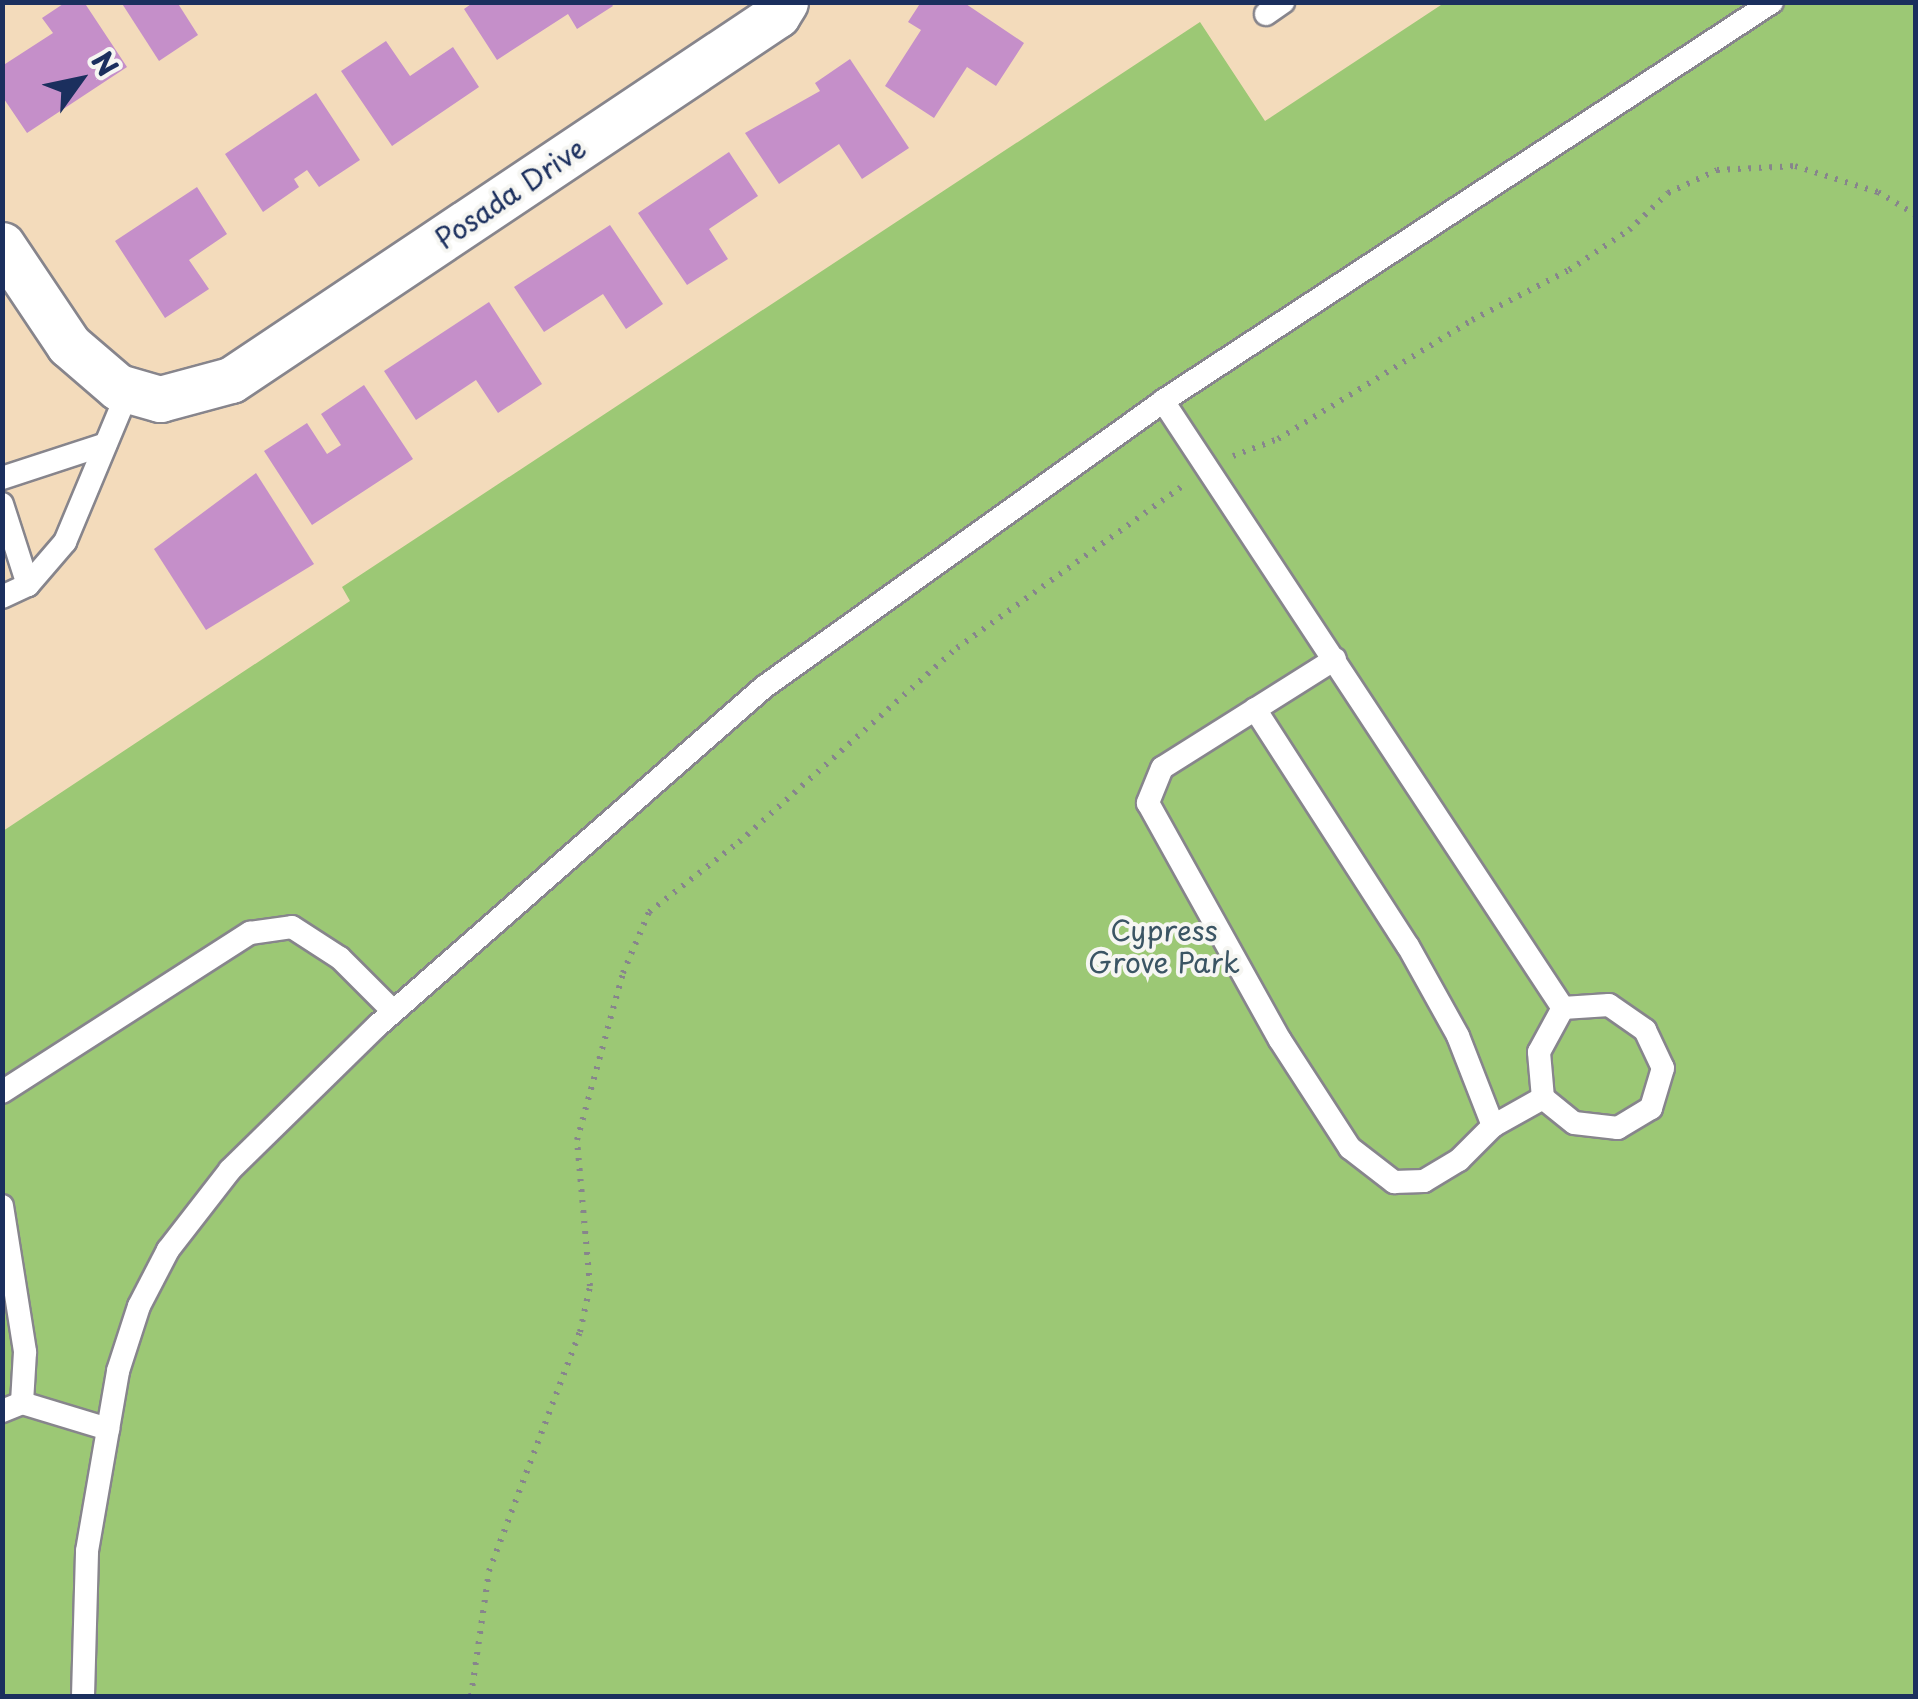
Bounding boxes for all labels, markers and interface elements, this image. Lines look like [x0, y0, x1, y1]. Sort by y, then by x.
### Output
north arrow [30, 30, 130, 130]
text: N [82, 42, 130, 84]
street label: Posada Drive [428, 130, 592, 256]
park label: Cypress Grove Park [1088, 913, 1240, 979]

